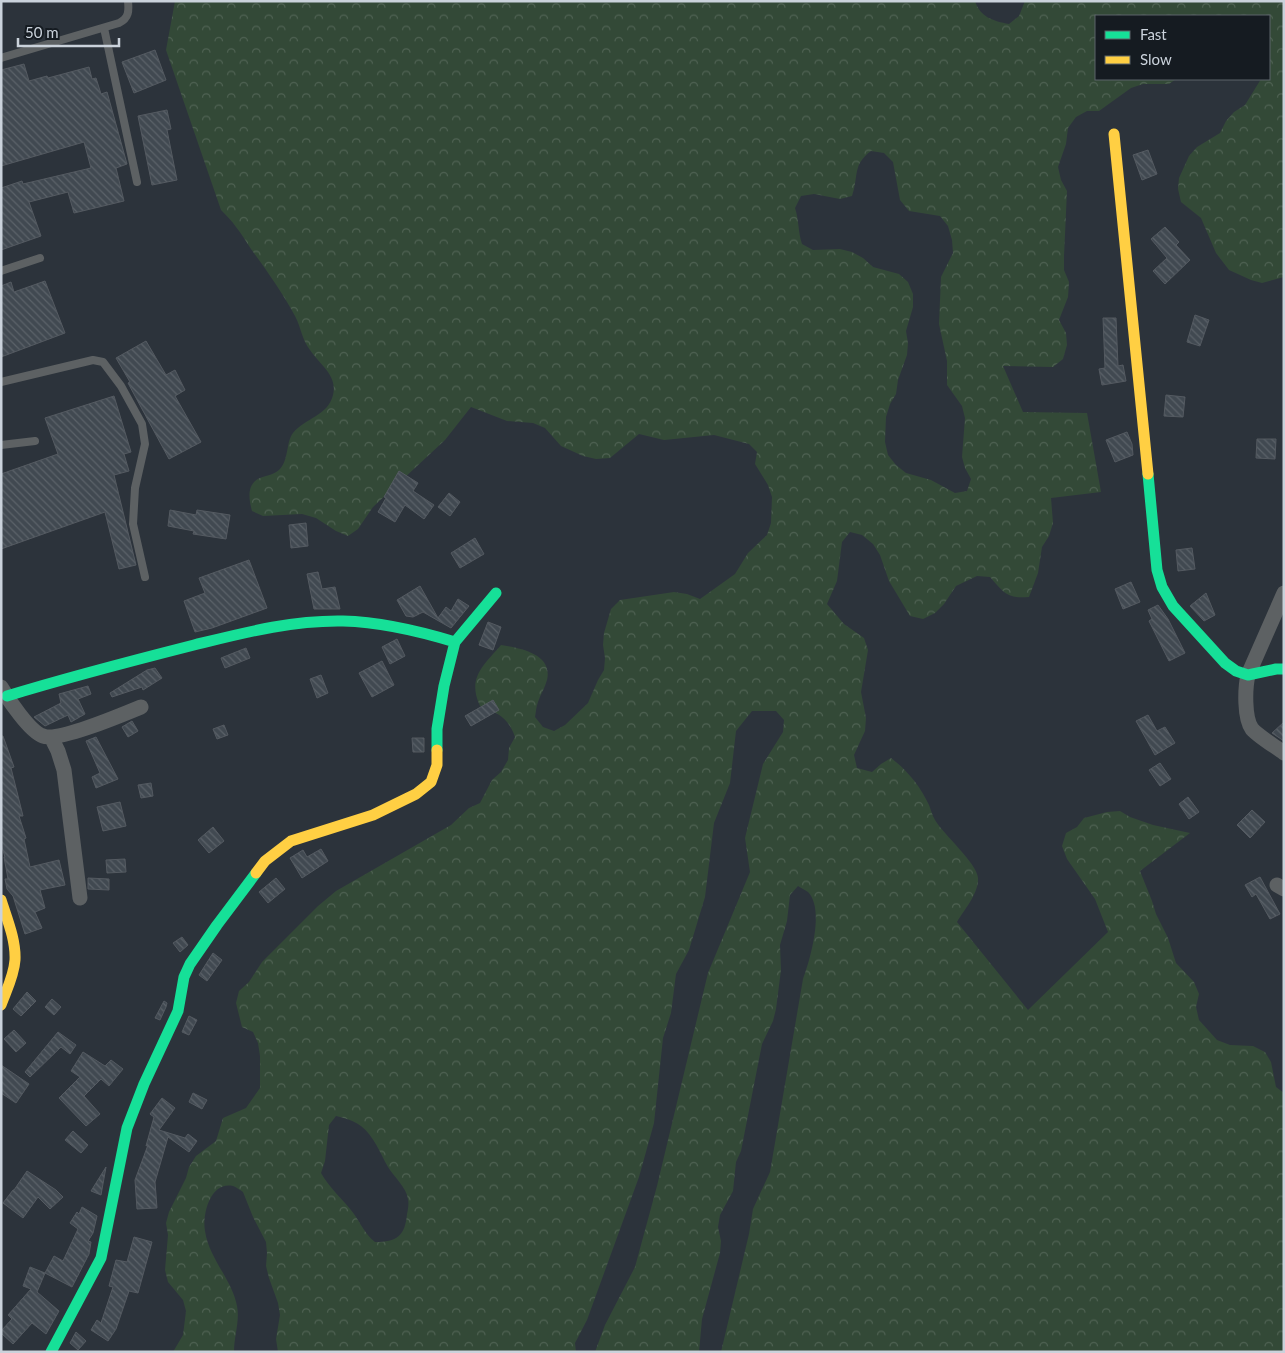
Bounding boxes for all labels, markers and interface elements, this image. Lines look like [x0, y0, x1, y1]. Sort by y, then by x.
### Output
scale bar [18, 15, 119, 47]
legend [1095, 15, 1270, 80]
text: 50 m [25, 23, 59, 41]
text: Fast [1140, 25, 1167, 43]
text: Slow [1140, 50, 1172, 68]

